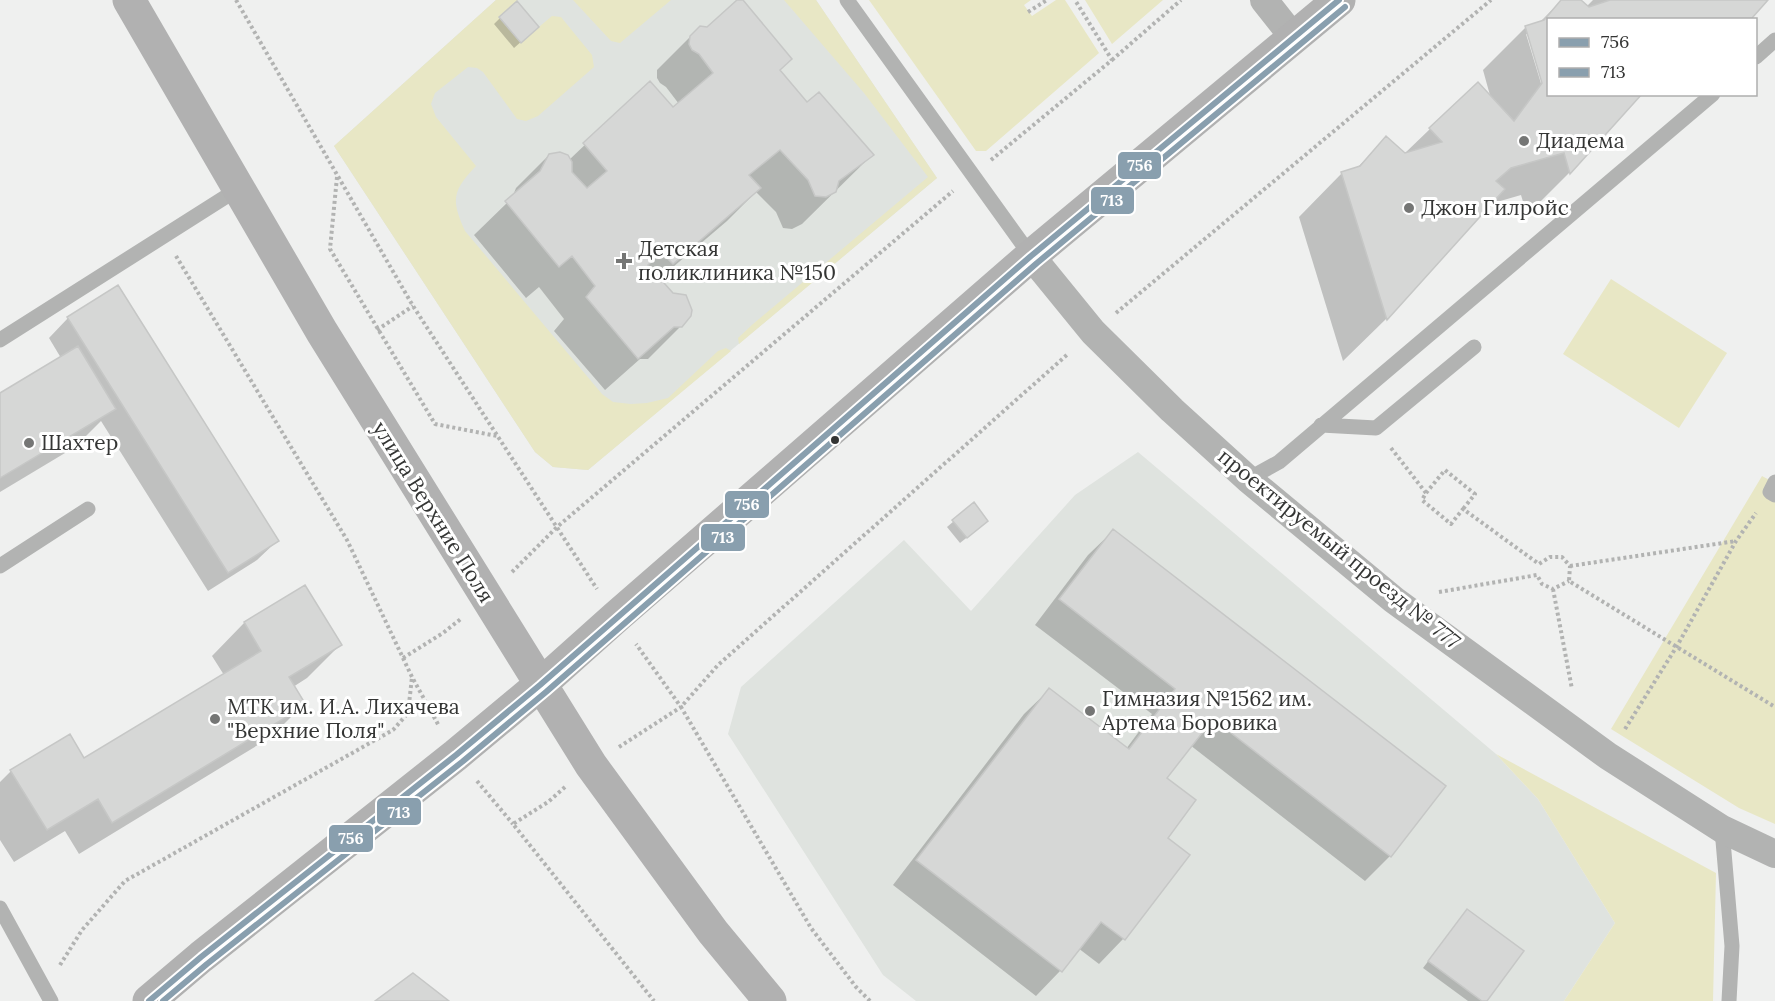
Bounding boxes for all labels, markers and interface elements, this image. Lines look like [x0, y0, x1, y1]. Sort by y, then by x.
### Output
legend [1547, 18, 1757, 96]
text: 756 [1601, 30, 1630, 53]
text: 713 [1601, 60, 1626, 83]
place label: Диадема [1536, 127, 1625, 154]
marker: Диадема [1517, 134, 1531, 148]
line badge: 756 [1117, 151, 1162, 180]
text: 756 [1127, 155, 1153, 175]
line badge: 713 [1090, 186, 1135, 215]
text: 713 [1101, 190, 1124, 210]
place label: Джон Гилройс [1421, 194, 1569, 221]
marker: Джон Гилройс [1402, 201, 1416, 215]
place label: Детская поликлиника №150 [638, 235, 836, 286]
marker: Детская поликлиника №150 [615, 252, 633, 270]
street label: улица Верхние Поля [367, 416, 500, 607]
place label: Шахтер [41, 429, 118, 456]
unlabelled marker [829, 434, 841, 446]
marker: Шахтер [22, 436, 36, 450]
street label: проектируемый проезд № 777 [1213, 442, 1466, 655]
line badge: 756 [724, 490, 770, 519]
text: 756 [734, 494, 760, 514]
line badge: 713 [700, 523, 746, 552]
text: 713 [712, 527, 735, 547]
place label: Гимназия №1562 им. Артема Боровика [1101, 685, 1312, 736]
place label: МТК им. И.А. Лихачева "Верхние Поля" [227, 693, 460, 744]
marker: Гимназия №1562 им. Артема Боровика [1083, 704, 1097, 718]
marker: МТК им. И.А. Лихачева "Верхние Поля" [208, 712, 222, 726]
line badge: 713 [376, 797, 422, 826]
text: 713 [388, 802, 411, 822]
line badge: 756 [328, 824, 374, 853]
text: 756 [338, 828, 364, 848]

